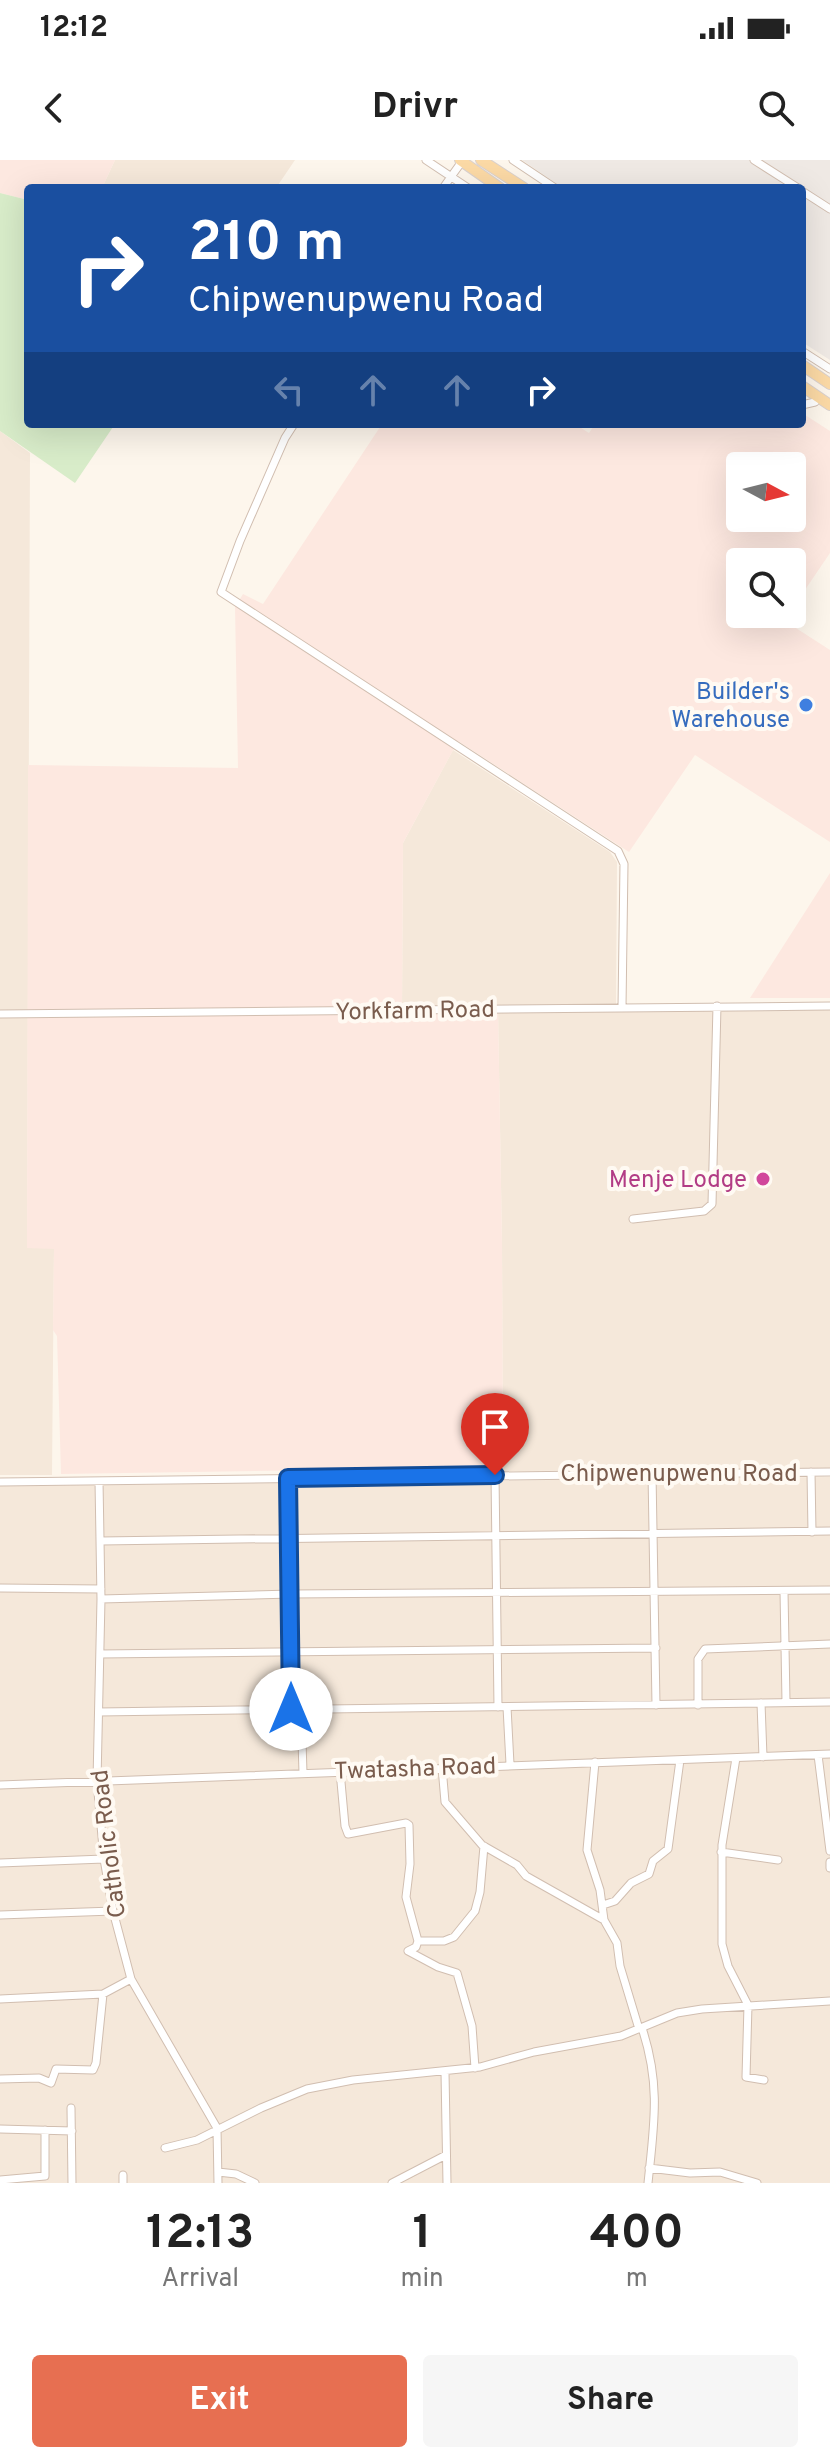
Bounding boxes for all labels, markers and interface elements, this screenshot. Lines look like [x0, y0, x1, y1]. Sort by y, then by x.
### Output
text: 12:12 [40, 10, 108, 47]
text: Drivr [372, 85, 458, 131]
icon: back [32, 86, 76, 130]
icon: search [754, 86, 798, 130]
text: 210 m [188, 210, 345, 280]
icon: right [56, 216, 160, 320]
text: Chipwenupwenu Road [188, 279, 544, 325]
icon: left [267, 368, 311, 412]
icon: ahead [351, 368, 395, 412]
icon: ahead [435, 368, 479, 412]
icon: right [519, 368, 563, 412]
north arrow [726, 452, 806, 532]
map controls [726, 452, 806, 628]
button: search [726, 548, 806, 628]
place label: Builder's Warehouse [671, 678, 790, 736]
marker: Builder's Warehouse [797, 696, 815, 714]
street label: Yorkfarm Road [335, 996, 495, 1028]
place label: Menje Lodge [609, 1166, 747, 1196]
marker: Menje Lodge [754, 1170, 772, 1188]
pin [461, 1393, 529, 1475]
icon: arrive [473, 1405, 517, 1449]
street label: Chipwenupwenu Road [560, 1460, 798, 1490]
position arrow [249, 1667, 333, 1751]
street label: Twatasha Road [333, 1752, 497, 1788]
street label: Catholic Road [86, 1768, 134, 1920]
text: 12:13 [146, 2205, 254, 2265]
text: 1 [412, 2205, 432, 2265]
text: 400 [590, 2205, 684, 2265]
text: Arrival [161, 2263, 239, 2296]
text: min [400, 2263, 444, 2296]
text: m [626, 2263, 648, 2296]
button: Exit [32, 2355, 407, 2447]
button: Share [423, 2355, 798, 2447]

